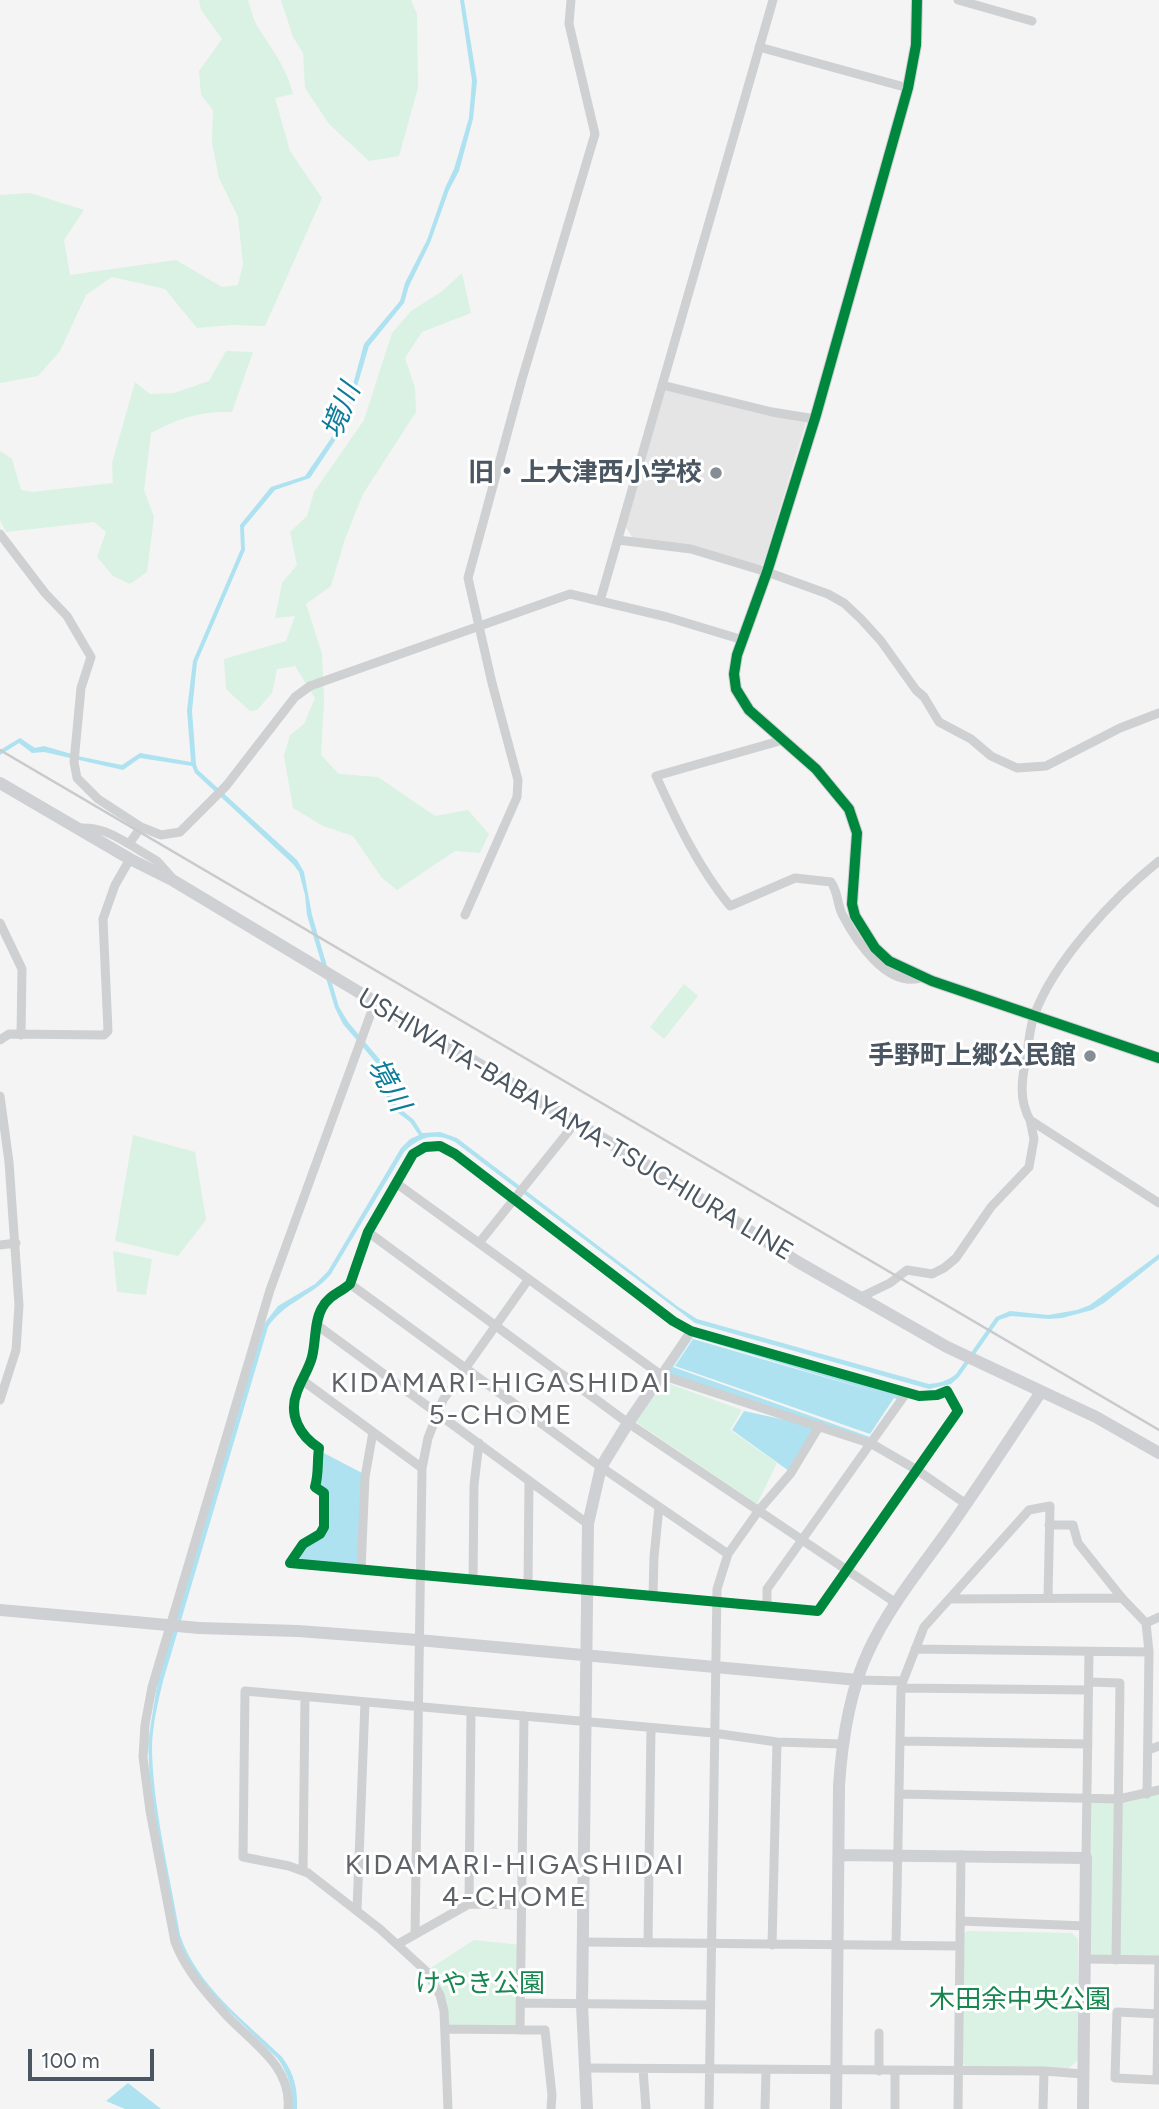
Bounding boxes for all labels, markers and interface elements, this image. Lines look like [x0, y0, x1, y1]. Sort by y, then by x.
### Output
water label: 境川 [316, 379, 368, 443]
place label: 旧・上大津西小学校 [468, 457, 702, 489]
marker: 旧・上大津西小学校 [708, 465, 724, 481]
street label: USHIWATA-BABAYAMA-TSUCHIURA LINE [352, 982, 798, 1268]
place label: 手野町上郷公民館 [868, 1040, 1076, 1072]
marker: 手野町上郷公民館 [1082, 1048, 1098, 1064]
water label: 境川 [360, 1052, 416, 1118]
district label: KIDAMARI-HIGASHIDAI 5-CHOME [333, 1367, 669, 1433]
district label: KIDAMARI-HIGASHIDAI 4-CHOME [347, 1849, 683, 1915]
park label: けやき公園 [415, 1968, 545, 2000]
park label: 木田余中央公園 [929, 1984, 1111, 2016]
scale bar [32, 2036, 158, 2080]
text: 100 m [41, 2048, 100, 2073]

